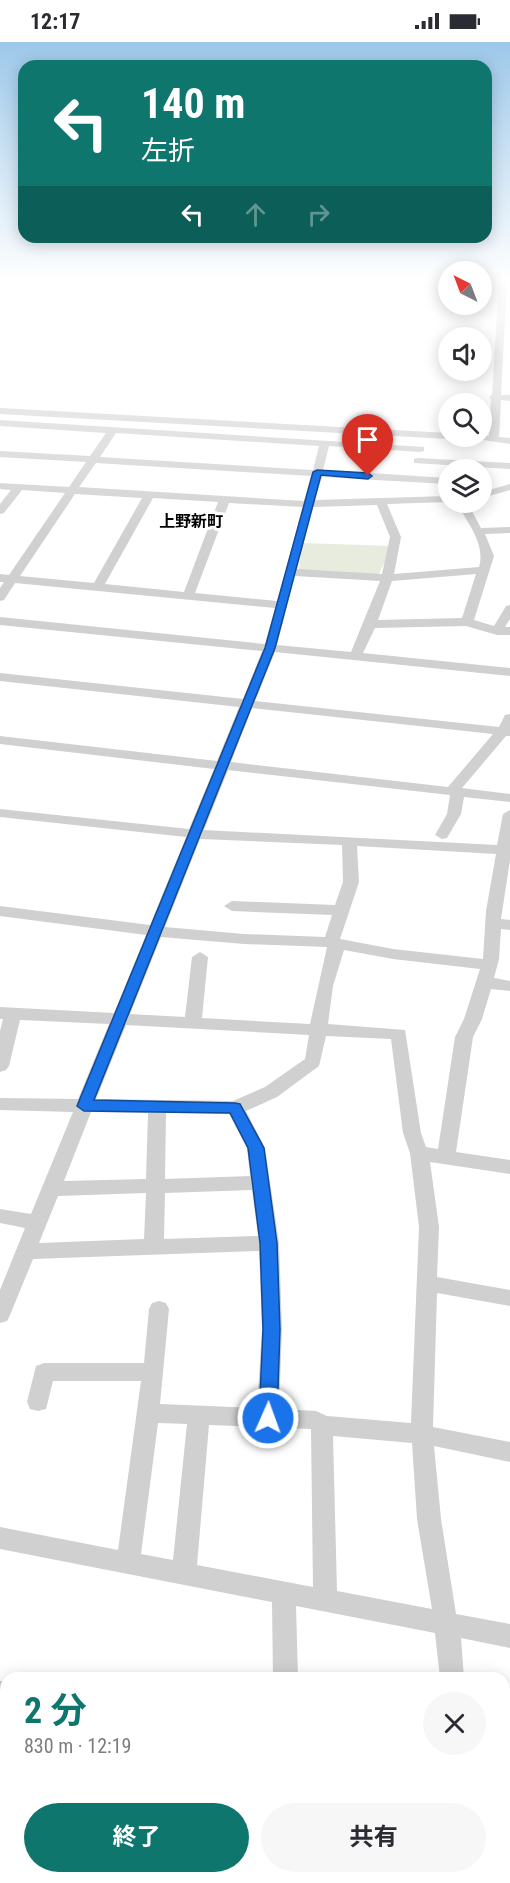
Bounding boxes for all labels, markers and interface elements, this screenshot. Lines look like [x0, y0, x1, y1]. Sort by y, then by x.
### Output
text: 12:17 [30, 9, 81, 34]
text: 140 m [141, 79, 246, 128]
icon: left [42, 84, 120, 162]
text: 左折 [141, 135, 195, 167]
icon: left [176, 198, 209, 231]
icon: ahead [239, 198, 272, 231]
icon: right [302, 198, 335, 231]
north arrow [438, 261, 492, 315]
map controls [438, 261, 492, 513]
button: sound [438, 327, 492, 381]
button: search [438, 393, 492, 447]
pin [342, 414, 393, 476]
icon: arrive [351, 423, 384, 456]
button: layers [438, 459, 492, 513]
district label: 上野新町 [159, 512, 223, 531]
position arrow [236, 1386, 300, 1450]
text: 2 分 [24, 1690, 87, 1732]
button: close [423, 1692, 486, 1755]
text: 830 m · 12:19 [24, 1734, 131, 1758]
button: 終了 [24, 1803, 249, 1872]
button: 共有 [261, 1803, 486, 1872]

